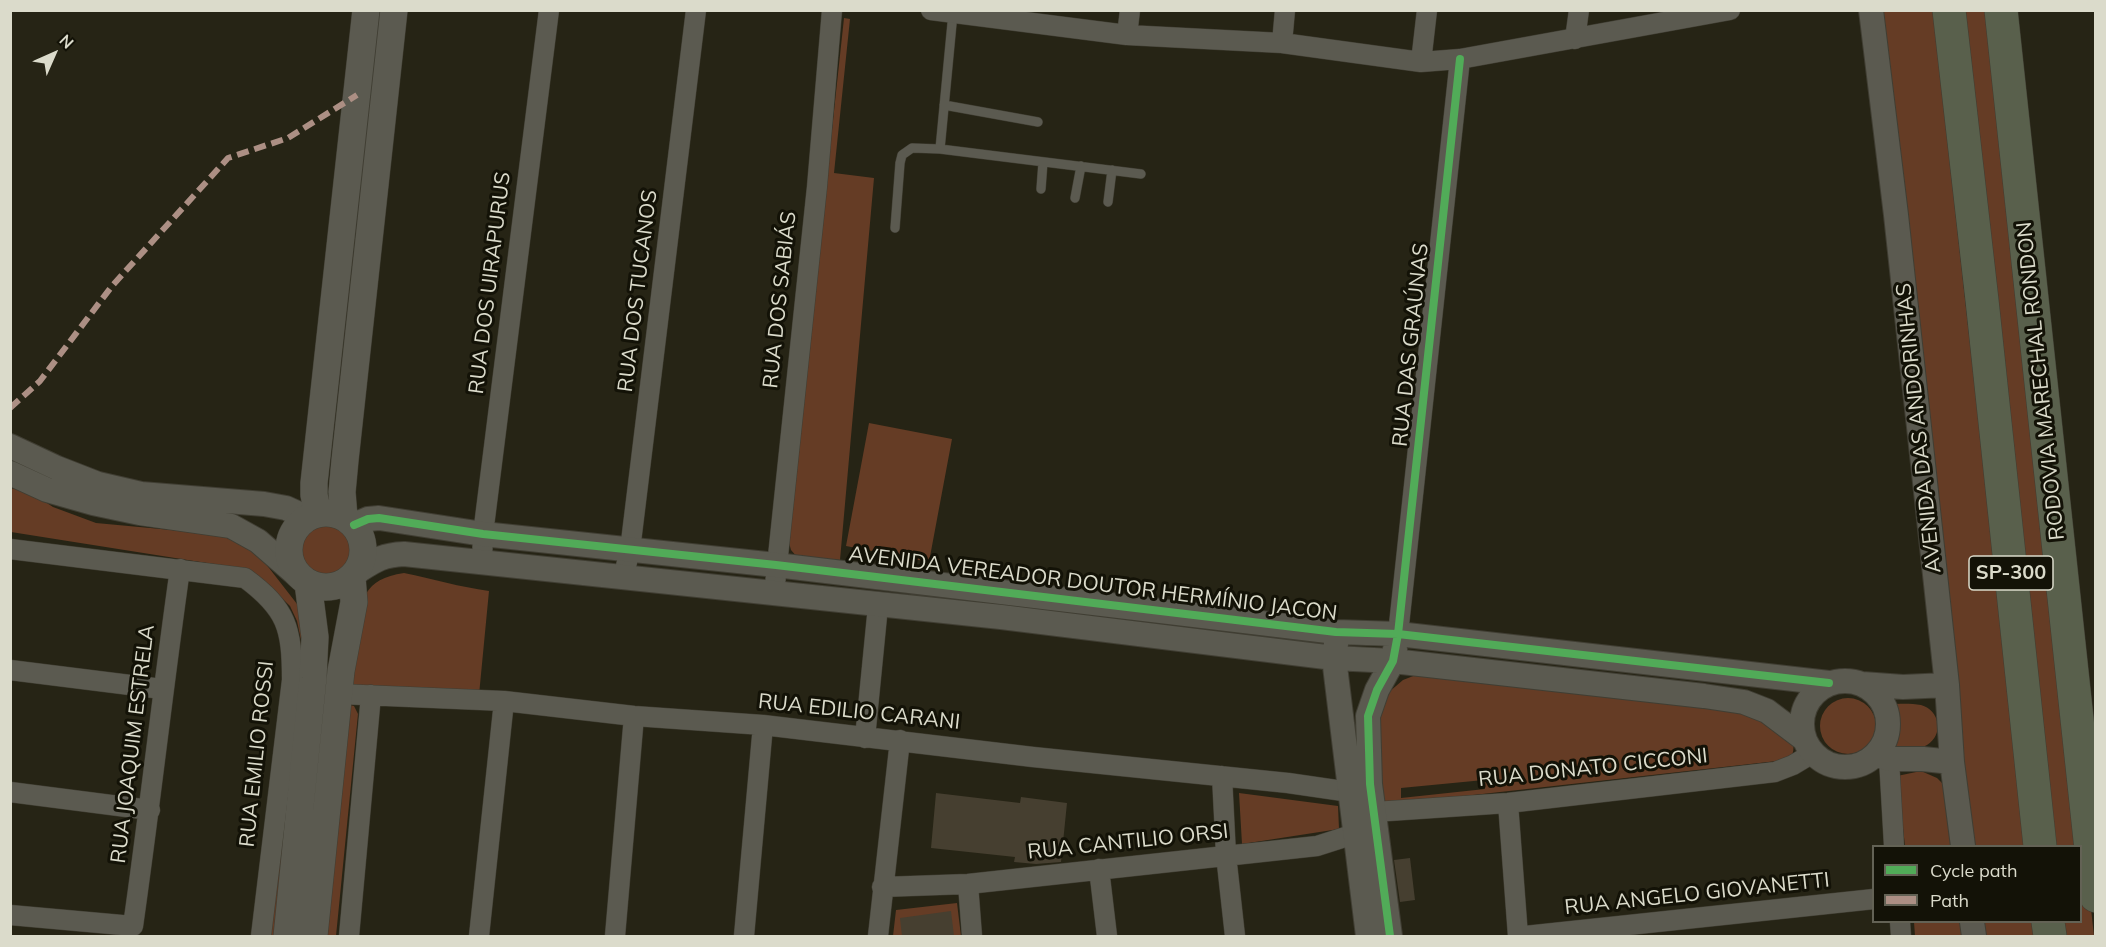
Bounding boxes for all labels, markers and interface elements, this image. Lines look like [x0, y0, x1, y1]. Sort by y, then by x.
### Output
north arrow [24, 24, 84, 84]
text: N [55, 30, 78, 53]
street label: RUA DOS UIRAPURUS [464, 171, 516, 395]
street label: RUA DOS TUCANOS [613, 188, 663, 394]
street label: RUA DOS SABIÁS [758, 210, 802, 390]
street label: RODOVIA MARECHAL RONDON [2012, 220, 2070, 542]
street label: RUA DAS GRAÚNAS [1388, 242, 1434, 448]
street label: AVENIDA DAS ANDORINHAS [1891, 282, 1947, 574]
street label: AVENIDA VEREADOR DOUTOR HERMÍNIO JACON [847, 542, 1339, 626]
road number: SP-300 [1969, 556, 2053, 590]
street label: RUA JOAQUIM ESTRELA [106, 623, 160, 865]
street label: RUA EMILIO ROSSI [235, 660, 279, 848]
street label: RUA EDILIO CARANI [757, 689, 961, 735]
street label: RUA DONATO CICCONI [1477, 743, 1709, 793]
street label: RUA CANTILIO ORSI [1026, 819, 1230, 865]
legend [1872, 845, 2082, 923]
text: Cycle path [1930, 859, 2017, 882]
street label: RUA ANGELO GIOVANETTI [1563, 868, 1831, 920]
text: Path [1930, 889, 1969, 912]

